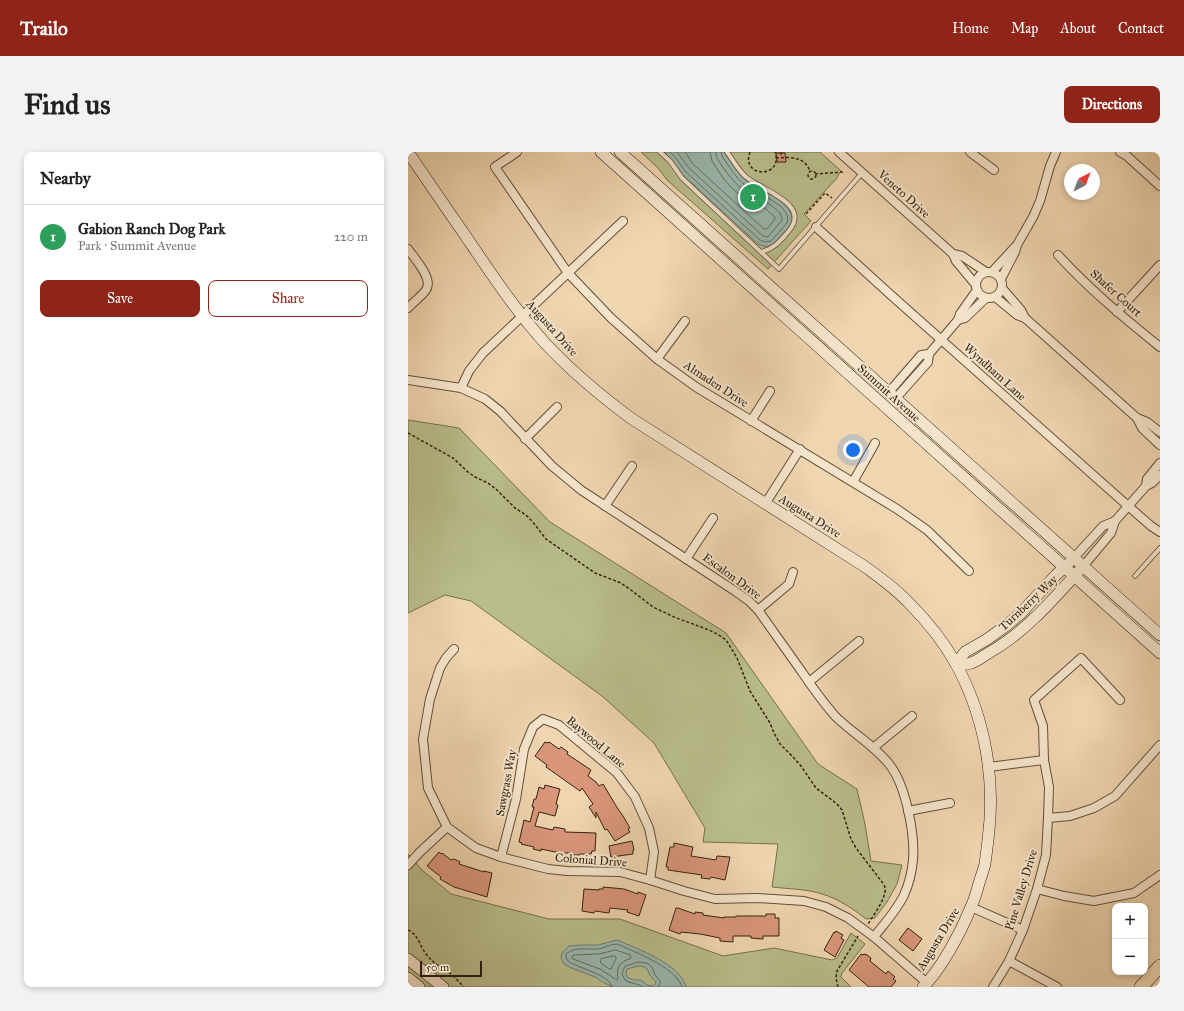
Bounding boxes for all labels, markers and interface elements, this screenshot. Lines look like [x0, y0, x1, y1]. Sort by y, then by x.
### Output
text: Trailo [20, 17, 68, 40]
text: Home [952, 20, 989, 37]
text: Map [1011, 20, 1038, 37]
text: About [1060, 20, 1096, 37]
text: Contact [1118, 20, 1164, 37]
button: Directions [1064, 86, 1160, 123]
text: Find us [24, 87, 110, 122]
north arrow [1064, 164, 1100, 200]
street label: Veneto Drive [875, 166, 933, 221]
text: Nearby [40, 168, 91, 189]
pin: 1 [740, 182, 766, 212]
text: Gabion Ranch Dog Park [78, 220, 225, 238]
text: 1 [50, 229, 56, 245]
text: 220 m [334, 229, 368, 245]
text: Park · Summit Avenue [78, 238, 196, 254]
street label: Shafer Court [1087, 266, 1145, 320]
button: Save [40, 280, 200, 317]
button: Share [208, 280, 368, 317]
street label: Augusta Drive [522, 296, 581, 360]
street label: Wyndham Lane [961, 340, 1029, 404]
street label: Almaden Drive [680, 357, 751, 410]
street label: Summit Avenue [855, 361, 923, 425]
your location [843, 440, 863, 460]
street label: Augusta Drive [775, 491, 844, 541]
street label: Escalon Drive [700, 550, 764, 602]
street label: Turnberry Way [996, 572, 1060, 634]
street label: Baywood Lane [564, 713, 628, 771]
street label: Sawgrass Way [493, 748, 520, 818]
street label: Pine Valley Drive [1002, 848, 1040, 932]
street label: Colonial Drive [555, 851, 627, 869]
map controls [1112, 903, 1148, 975]
button: + [1112, 903, 1148, 939]
street label: Augusta Drive [913, 905, 963, 974]
button: − [1112, 939, 1148, 975]
scale bar [420, 959, 482, 978]
text: 50 m [426, 961, 449, 974]

